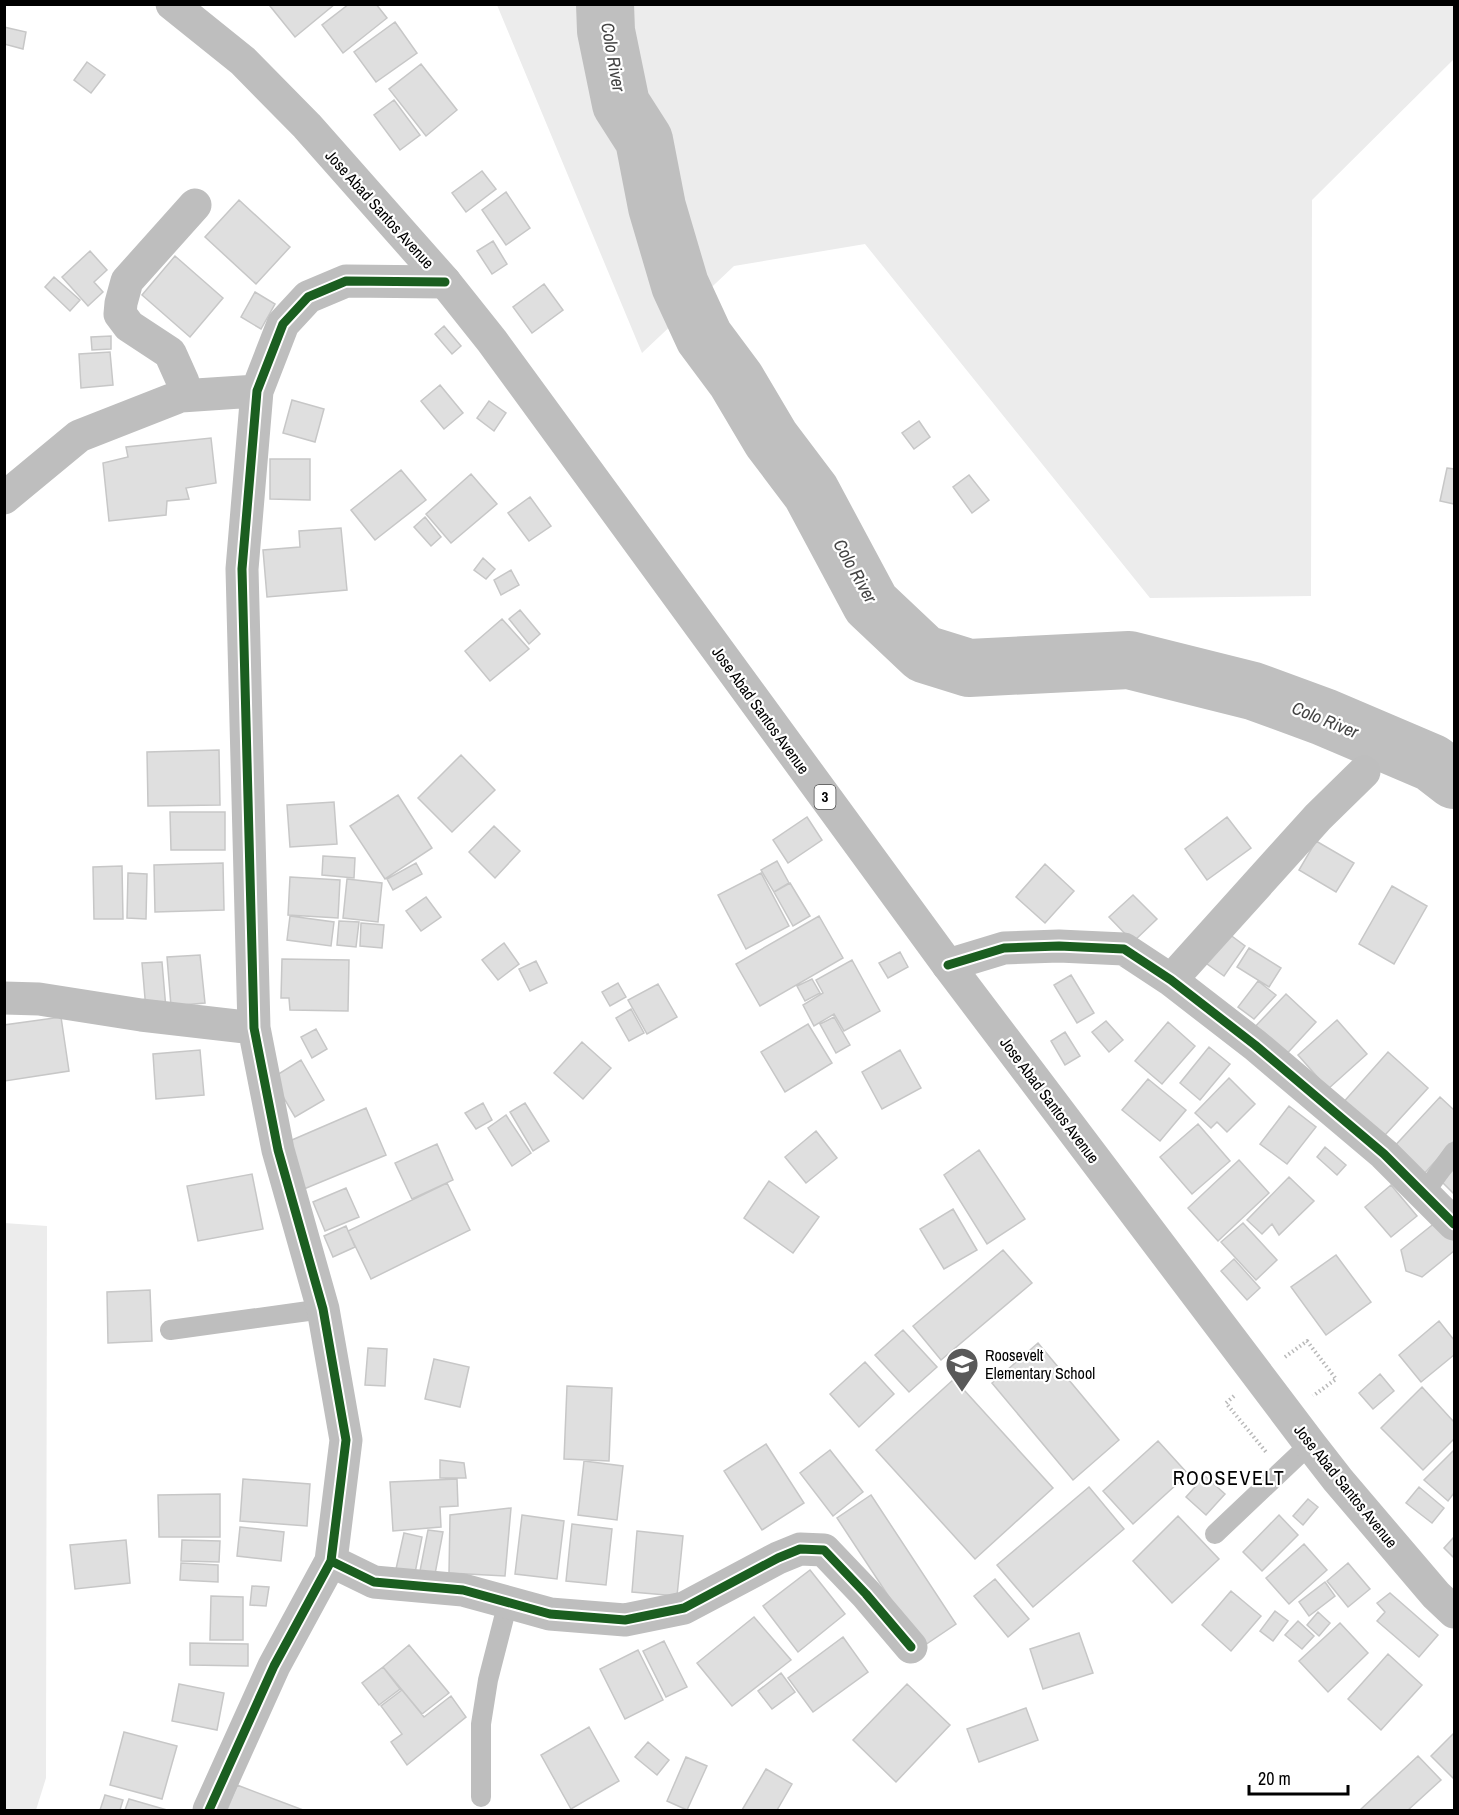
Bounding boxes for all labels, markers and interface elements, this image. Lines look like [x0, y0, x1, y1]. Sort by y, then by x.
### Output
water label: Colo River [595, 20, 632, 94]
street label: Jose Abad Santos Avenue [321, 145, 439, 273]
water label: Colo River [828, 534, 884, 608]
street label: Jose Abad Santos Avenue [707, 642, 815, 778]
water label: Colo River [1288, 695, 1363, 745]
road number: 3 [814, 785, 836, 809]
street label: Jose Abad Santos Avenue [995, 1032, 1105, 1168]
place label: Roosevelt Elementary School [985, 1344, 1095, 1384]
school or university icon: Roosevelt Elementary School [944, 1346, 980, 1393]
street label: Jose Abad Santos Avenue [1289, 1420, 1403, 1552]
district label: ROOSEVELT [1173, 1464, 1285, 1491]
scale bar [1249, 1758, 1348, 1796]
text: 20 m [1258, 1766, 1291, 1791]

